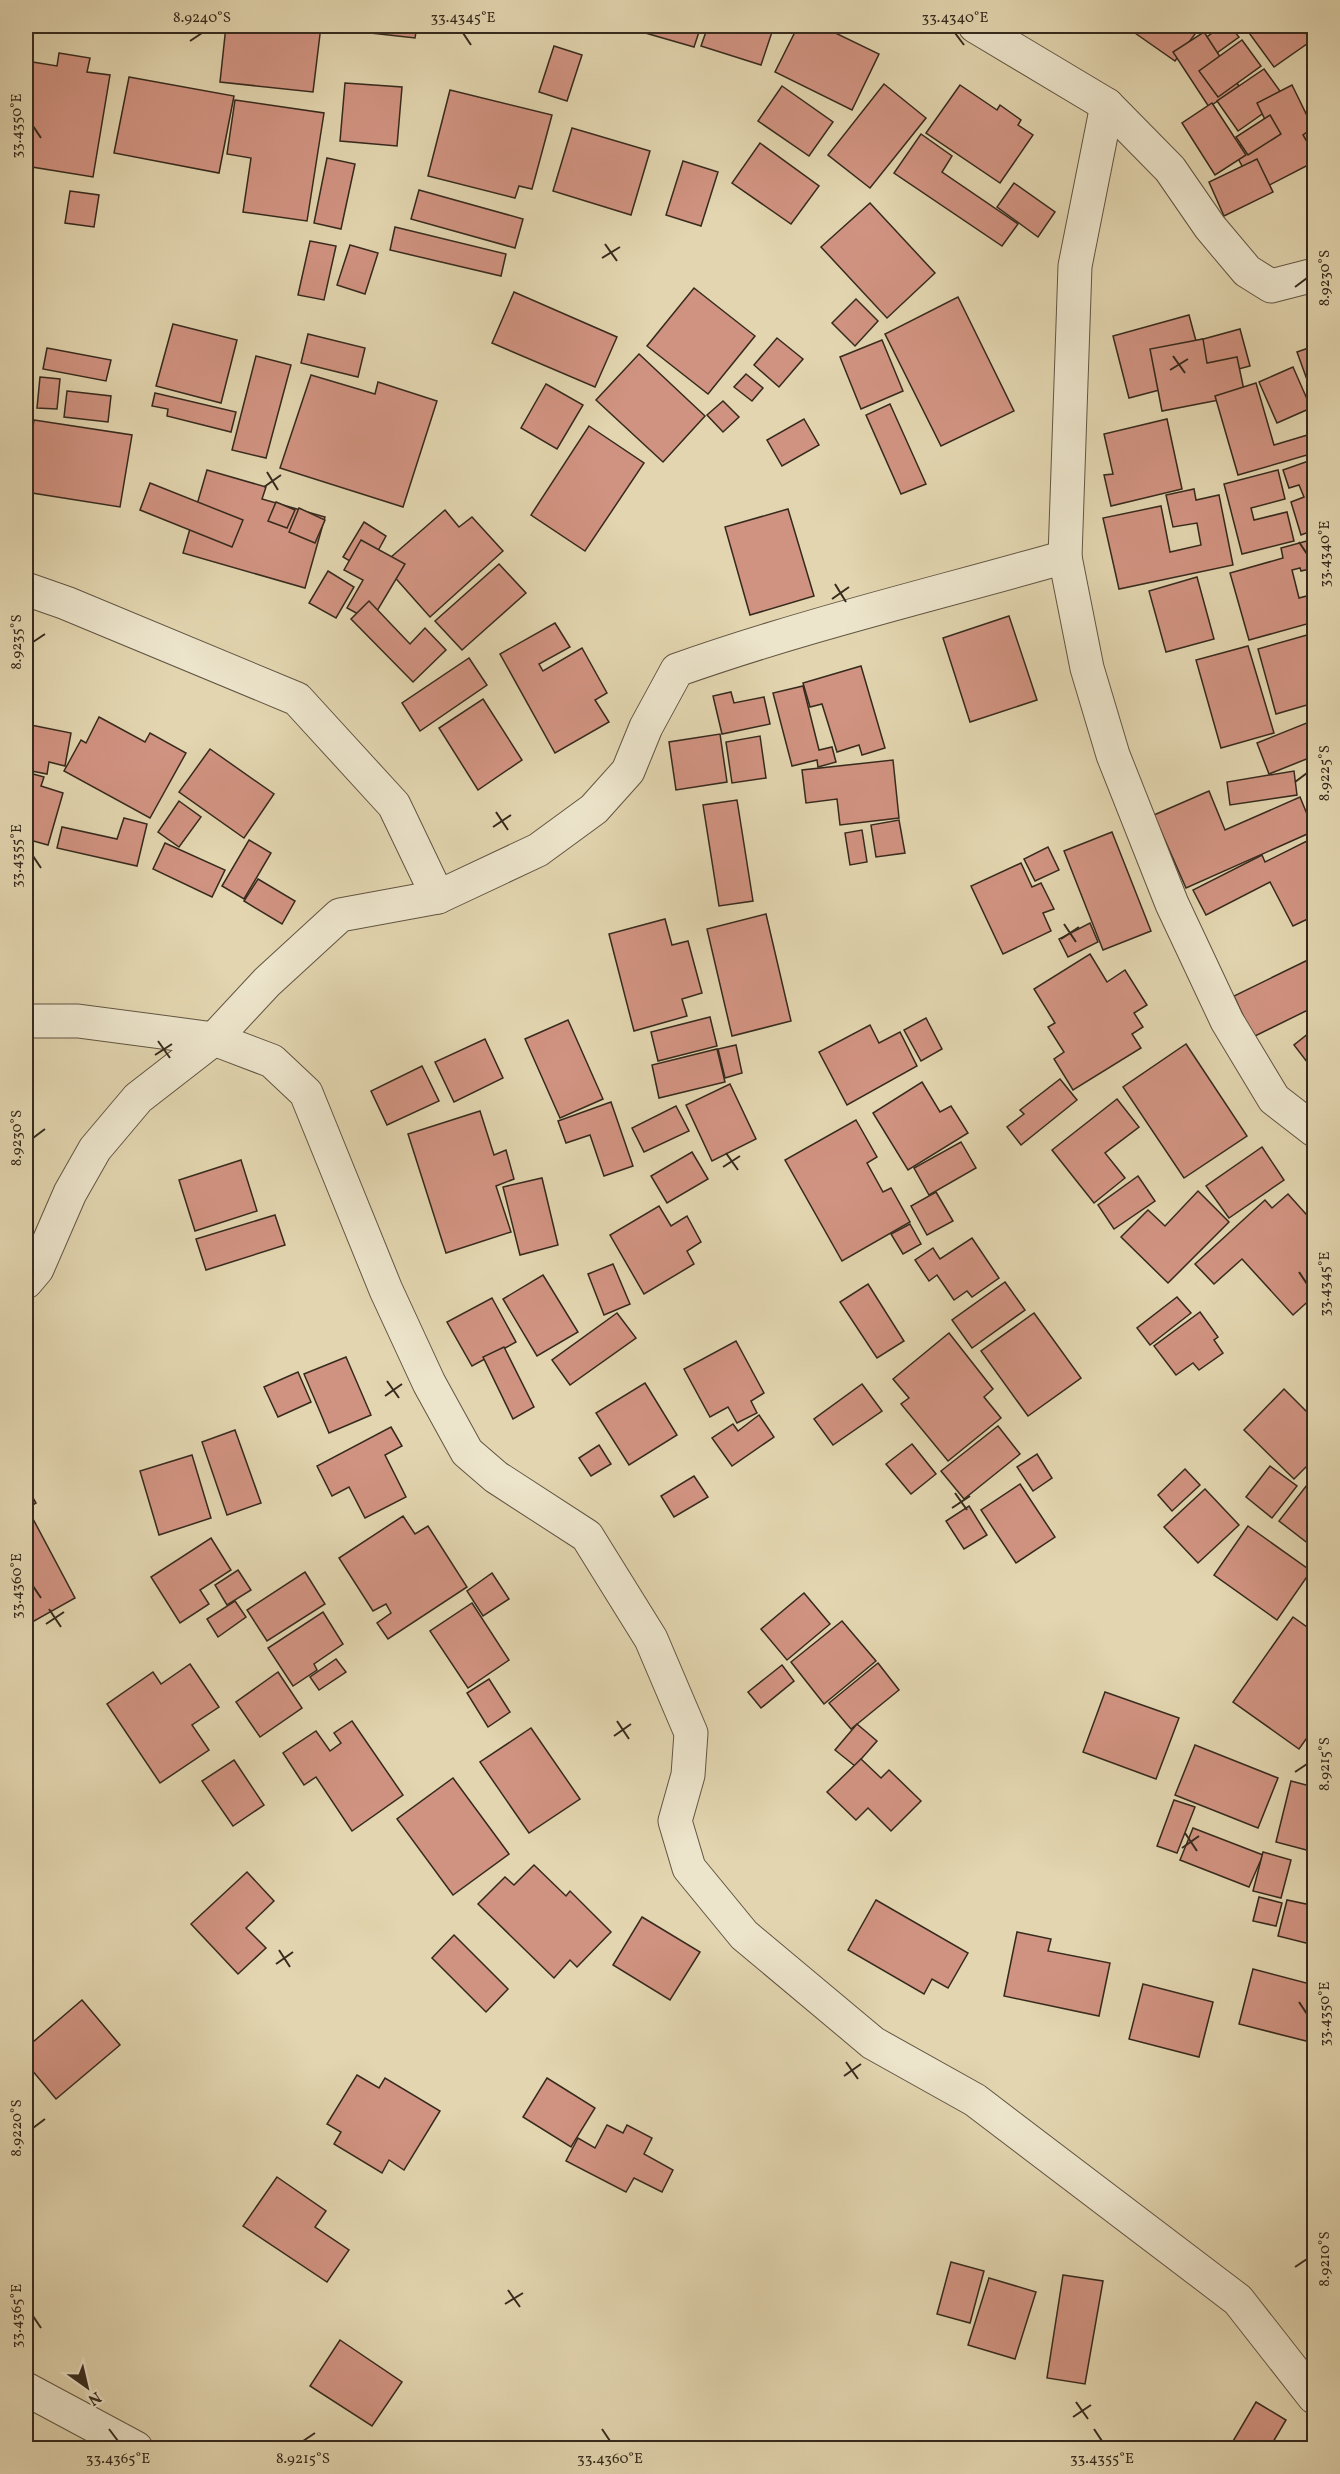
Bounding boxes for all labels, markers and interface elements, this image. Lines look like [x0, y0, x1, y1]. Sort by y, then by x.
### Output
text: 8.9240°S [173, 8, 231, 29]
text: 33.4345°E [430, 8, 496, 29]
text: 33.4340°E [922, 8, 988, 29]
text: 33.4350°E [7, 93, 28, 159]
text: 8.9230°S [1315, 250, 1336, 306]
text: 33.4340°E [1315, 521, 1336, 587]
text: 8.9235°S [7, 614, 28, 670]
text: 8.9225°S [1315, 745, 1336, 801]
text: 33.4355°E [7, 824, 28, 888]
text: 8.9230°S [7, 1110, 28, 1166]
text: 33.4345°E [1315, 1251, 1336, 1317]
text: 33.4360°E [7, 1553, 28, 1619]
text: 8.9215°S [1315, 1737, 1336, 1791]
text: 33.4350°E [1315, 1981, 1336, 2047]
text: 8.9220°S [7, 2099, 28, 2157]
text: 8.9210°S [1315, 2231, 1336, 2287]
text: 33.4365°E [7, 2284, 28, 2348]
north arrow [57, 2357, 117, 2417]
text: N [83, 2385, 105, 2410]
text: 33.4365°E [86, 2449, 150, 2470]
text: 8.9215°S [276, 2449, 330, 2470]
text: 33.4360°E [577, 2449, 643, 2470]
text: 33.4355°E [1070, 2449, 1134, 2470]

